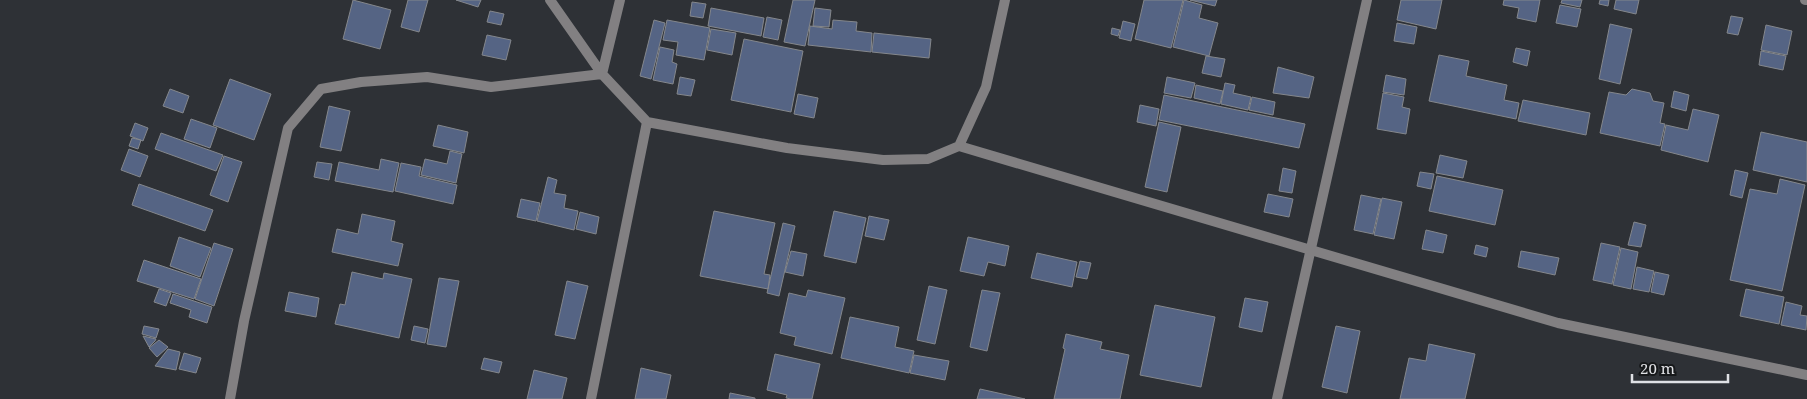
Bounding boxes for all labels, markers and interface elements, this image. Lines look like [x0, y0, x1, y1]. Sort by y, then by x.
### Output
scale bar [1632, 352, 1728, 384]
text: 20 m [1640, 358, 1675, 378]

